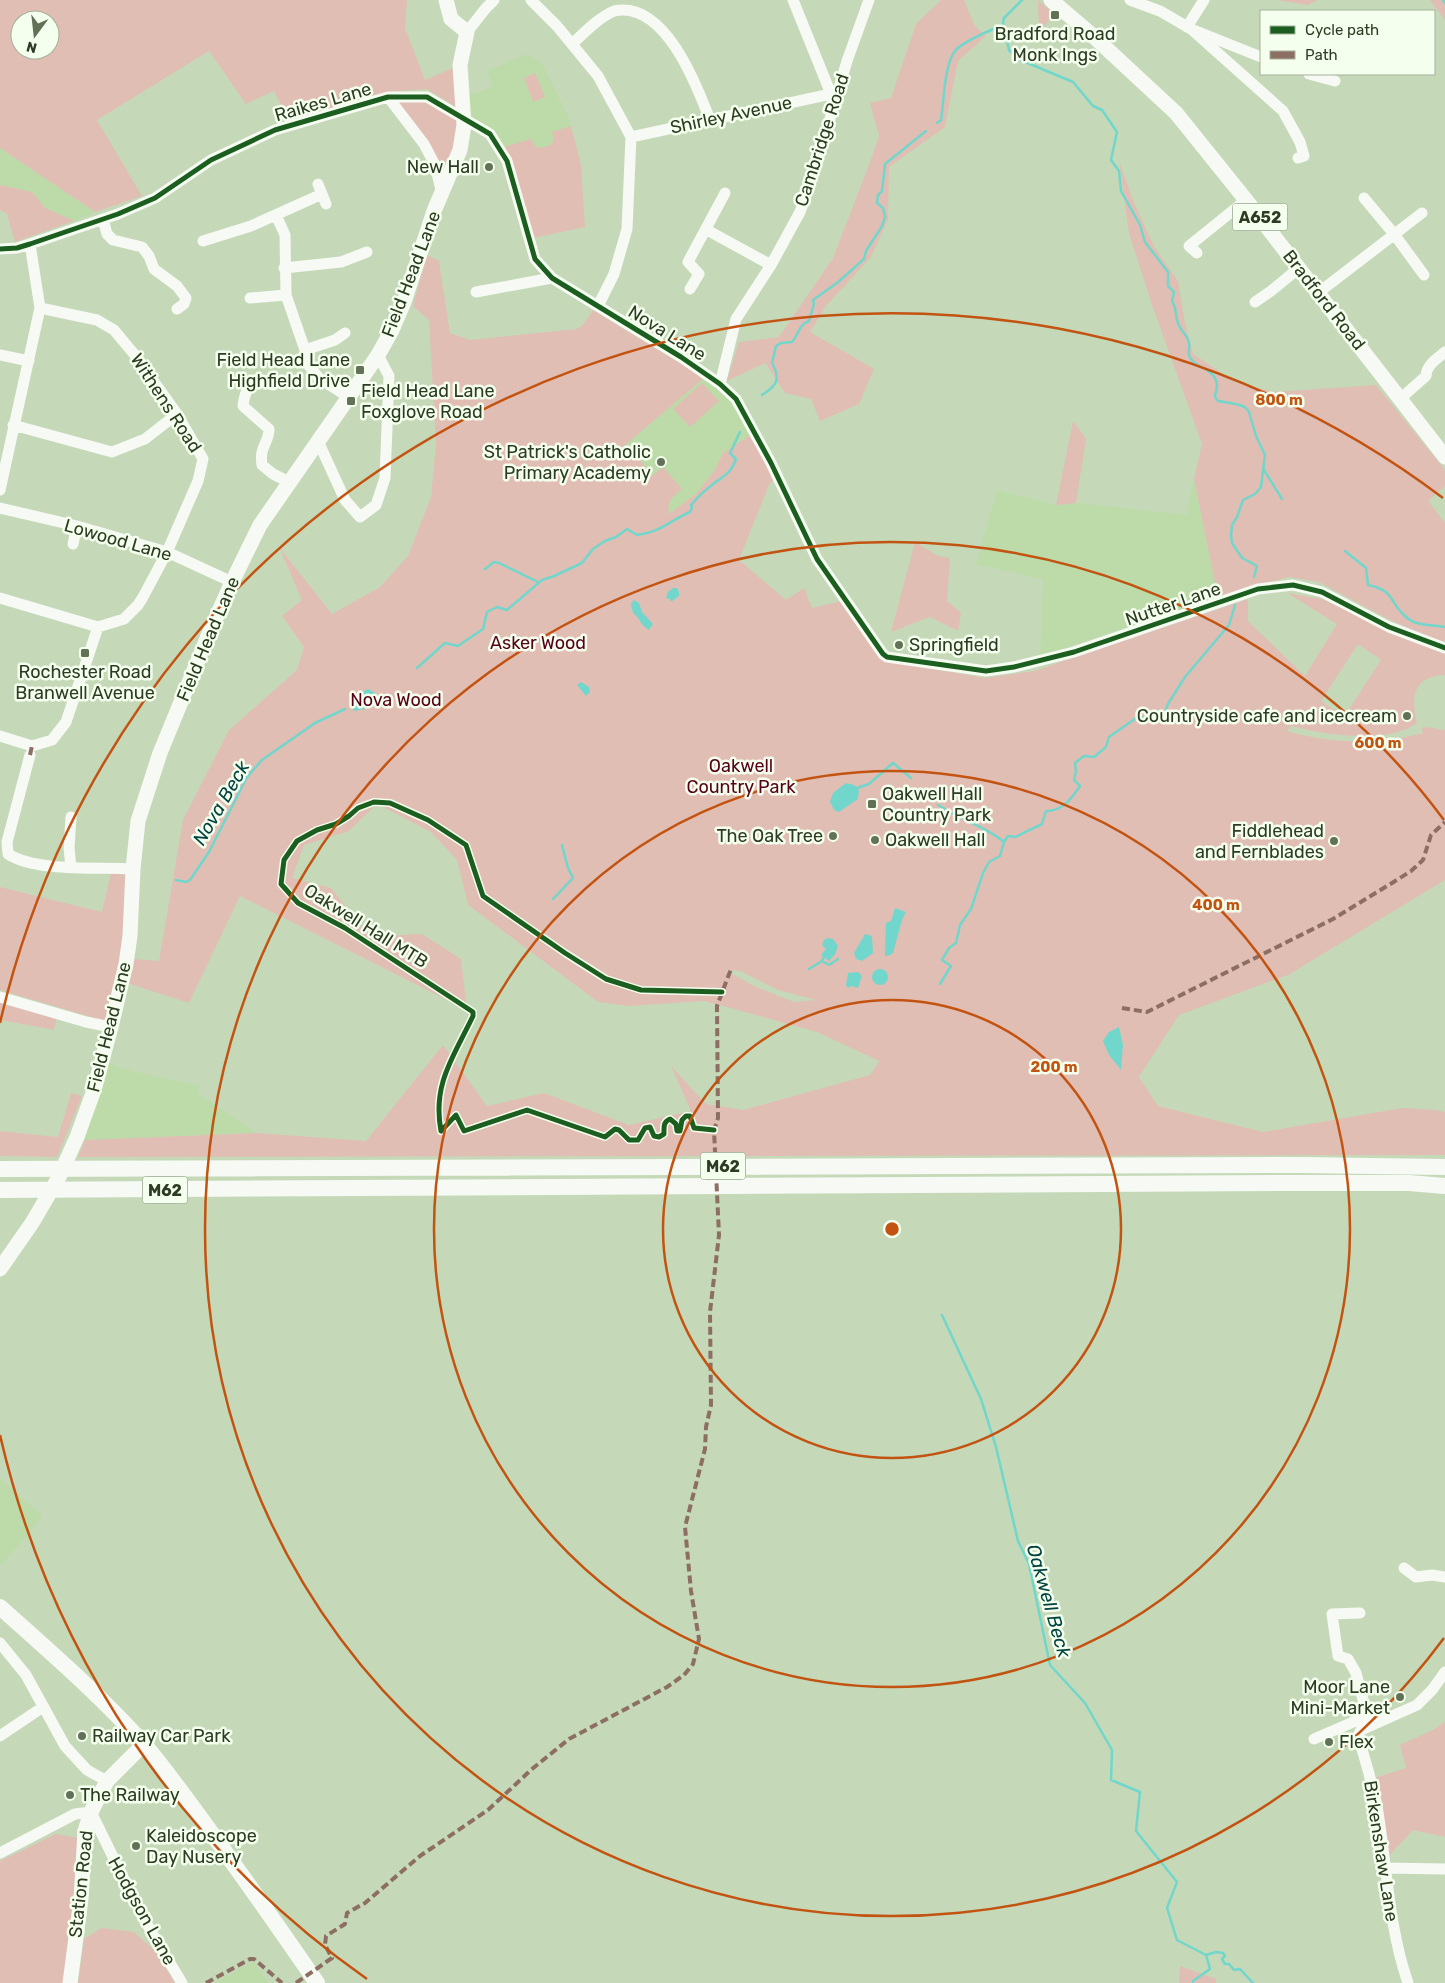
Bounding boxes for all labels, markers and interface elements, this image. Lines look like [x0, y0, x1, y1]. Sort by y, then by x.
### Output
marker: Bradford Road Monk Ings [1049, 9, 1061, 21]
north arrow [10, 10, 60, 60]
legend [1260, 10, 1435, 75]
text: Cycle path [1305, 21, 1379, 39]
place label: Bradford Road Monk Ings [995, 23, 1115, 66]
text: N [25, 38, 39, 57]
text: Path [1305, 46, 1338, 64]
street label: Cambridge Road [790, 71, 854, 209]
street label: Raikes Lane [272, 78, 374, 126]
street label: Shirley Avenue [668, 91, 794, 139]
place label: New Hall [407, 156, 479, 178]
marker: New Hall [483, 161, 495, 173]
road number: A652 [1232, 203, 1288, 230]
street label: Field Head Lane [377, 208, 445, 340]
street label: Bradford Road [1278, 246, 1370, 354]
street label: Nova Lane [624, 300, 710, 366]
street label: Withens Road [126, 349, 206, 457]
place label: Field Head Lane Highfield Drive [217, 349, 350, 392]
marker: Field Head Lane Highfield Drive [354, 364, 366, 376]
place label: Field Head Lane Foxglove Road [361, 380, 495, 423]
text: 800 m [1255, 391, 1303, 409]
marker: Field Head Lane Foxglove Road [345, 395, 357, 407]
place label: St Patrick's Catholic Primary Academy [484, 441, 651, 484]
marker: St Patrick's Catholic Primary Academy [655, 456, 667, 468]
street label: Lowood Lane [62, 514, 174, 566]
street label: Field Head Lane [172, 573, 244, 705]
street label: Nutter Lane [1122, 577, 1224, 631]
park label: Asker Wood [490, 632, 586, 654]
place label: Springfield [909, 634, 999, 656]
marker: Springfield [893, 639, 905, 651]
marker: Rochester Road Branwell Avenue [79, 647, 91, 659]
place label: Rochester Road Branwell Avenue [15, 661, 155, 704]
park label: Nova Wood [350, 689, 442, 711]
place label: Countryside cafe and icecream [1137, 705, 1397, 727]
marker: Countryside cafe and icecream [1401, 710, 1413, 722]
text: 600 m [1354, 734, 1402, 752]
park label: Oakwell Country Park [686, 755, 796, 798]
water label: Nova Beck [188, 757, 254, 849]
place label: Oakwell Hall Country Park [882, 783, 992, 826]
marker: Oakwell Hall Country Park [866, 798, 878, 810]
place label: Fiddlehead and Fernblades [1195, 820, 1324, 863]
place label: The Oak Tree [717, 825, 823, 847]
place label: Oakwell Hall [885, 829, 985, 851]
marker: The Oak Tree [827, 830, 839, 842]
marker: Oakwell Hall [869, 834, 881, 846]
marker: Fiddlehead and Fernblades [1328, 835, 1340, 847]
street label: Oakwell Hall MTB [300, 879, 432, 973]
text: 400 m [1192, 896, 1240, 914]
street label: Field Head Lane [82, 960, 136, 1094]
text: 200 m [1030, 1058, 1078, 1076]
road number: M62 [700, 1152, 746, 1180]
road number: M62 [142, 1176, 188, 1204]
centre of rings [883, 1220, 901, 1238]
water label: Oakwell Beck [1022, 1542, 1076, 1661]
place label: Moor Lane Mini-Market [1291, 1676, 1390, 1719]
marker: Moor Lane Mini-Market [1394, 1691, 1406, 1703]
place label: Railway Car Park [92, 1725, 231, 1747]
marker: Railway Car Park [76, 1730, 88, 1742]
place label: Flex [1339, 1731, 1374, 1753]
marker: Flex [1323, 1736, 1335, 1748]
street label: Birkenshaw Lane [1359, 1779, 1403, 1923]
place label: The Railway [80, 1784, 180, 1806]
marker: The Railway [64, 1789, 76, 1801]
place label: Kaleidoscope Day Nusery [146, 1825, 257, 1868]
street label: Station Road [64, 1829, 98, 1939]
marker: Kaleidoscope Day Nusery [130, 1840, 142, 1852]
street label: Hodgson Lane [103, 1853, 181, 1969]

